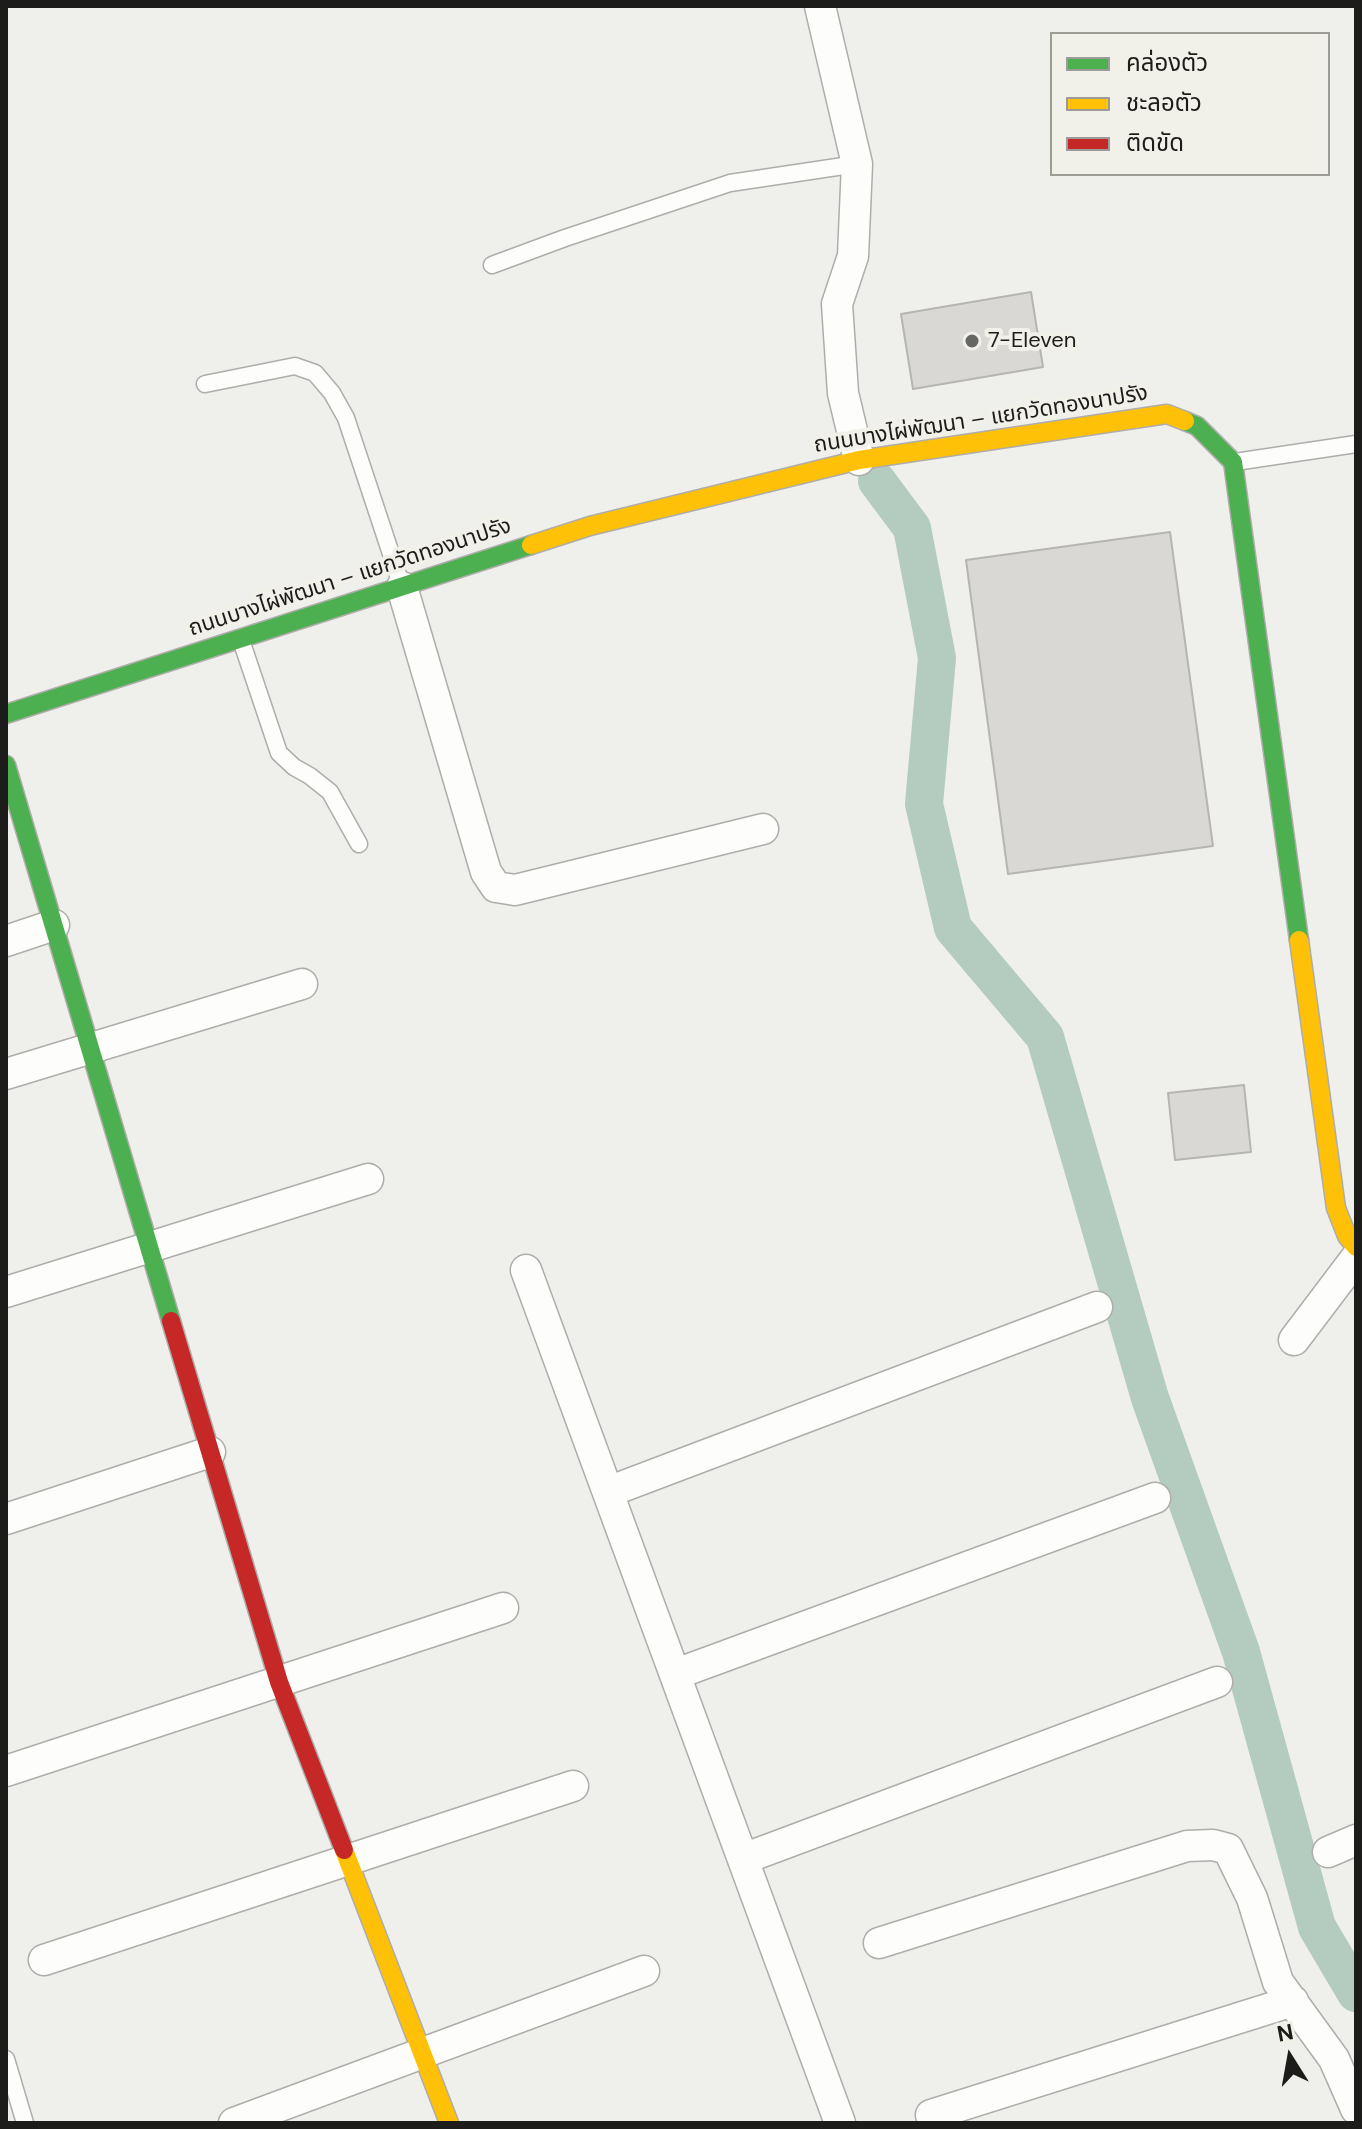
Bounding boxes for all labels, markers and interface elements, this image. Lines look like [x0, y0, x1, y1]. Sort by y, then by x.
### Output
legend [1050, 32, 1330, 176]
text: คล่องตัว [1126, 47, 1208, 78]
text: ชะลอตัว [1126, 87, 1202, 118]
text: ติดขัด [1126, 127, 1184, 158]
place label: 7-Eleven [988, 328, 1076, 354]
marker: 7-Eleven [963, 332, 981, 350]
street label: ถนนบางไผ่พัฒนา – แยกวัดทองนาปรัง [812, 381, 1150, 459]
street label: ถนนบางไผ่พัฒนา – แยกวัดทองนาปรัง [185, 513, 515, 643]
north arrow [1250, 2017, 1330, 2097]
text: N [1275, 2017, 1296, 2049]

